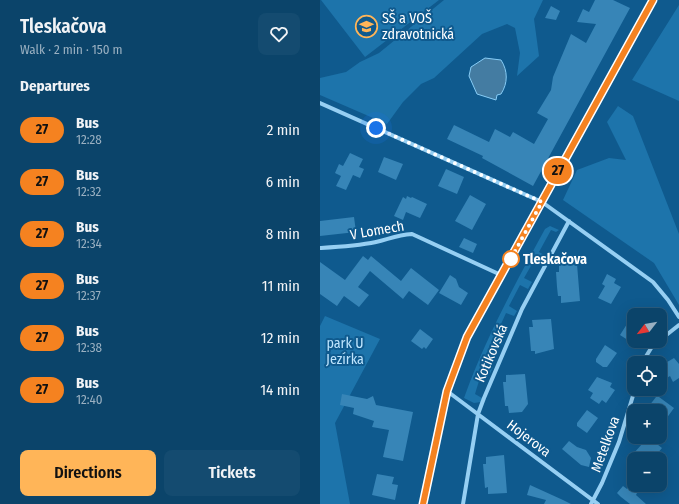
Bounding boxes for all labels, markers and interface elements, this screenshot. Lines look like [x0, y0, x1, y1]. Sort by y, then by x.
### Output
place label: SŠ a VOŠ zdravotnická [382, 9, 454, 43]
button: heart [258, 13, 300, 55]
school or university icon: SŠ a VOŠ zdravotnická [353, 13, 379, 39]
text: Tleskačova [20, 15, 106, 38]
text: Walk · 2 min · 150 m [20, 42, 123, 57]
text: Departures [20, 77, 90, 95]
text: Bus [76, 114, 99, 132]
your location [366, 118, 386, 138]
text: 27 [36, 121, 48, 138]
text: 2 min [267, 121, 300, 139]
text: 12:28 [76, 132, 102, 147]
line badge: 27 [540, 158, 576, 184]
text: 27 [552, 162, 564, 179]
text: Bus [76, 166, 99, 184]
text: 27 [36, 173, 48, 190]
text: 6 min [266, 173, 300, 191]
text: 12:32 [76, 184, 101, 199]
street label: V Lomech [349, 217, 406, 244]
text: Bus [76, 218, 99, 236]
text: 27 [36, 225, 48, 242]
text: 8 min [266, 225, 300, 243]
text: 12:34 [76, 236, 102, 251]
marker: Tleskačova [502, 250, 520, 268]
place label: Tleskačova [523, 251, 587, 268]
text: Bus [76, 270, 99, 288]
text: 27 [36, 277, 48, 294]
text: 11 min [262, 277, 300, 295]
text: 12:37 [76, 288, 101, 303]
north arrow [627, 308, 667, 348]
map controls [627, 308, 667, 492]
street label: Kotikovská [472, 321, 511, 385]
text: Bus [76, 322, 99, 340]
text: 27 [36, 329, 48, 346]
text: 12 min [261, 329, 300, 347]
park label: park U Jezírka [326, 335, 364, 368]
text: 12:38 [76, 340, 102, 355]
button: locate [627, 356, 667, 396]
text: Bus [76, 374, 99, 392]
text: 27 [36, 381, 48, 398]
text: 14 min [260, 381, 300, 399]
text: 12:40 [76, 392, 103, 407]
button: + [627, 404, 667, 444]
street label: Metelkova [587, 414, 624, 475]
street label: Hojerova [503, 416, 554, 461]
button: Directions [20, 450, 156, 496]
button: Tickets [164, 450, 300, 496]
button: − [627, 452, 667, 492]

